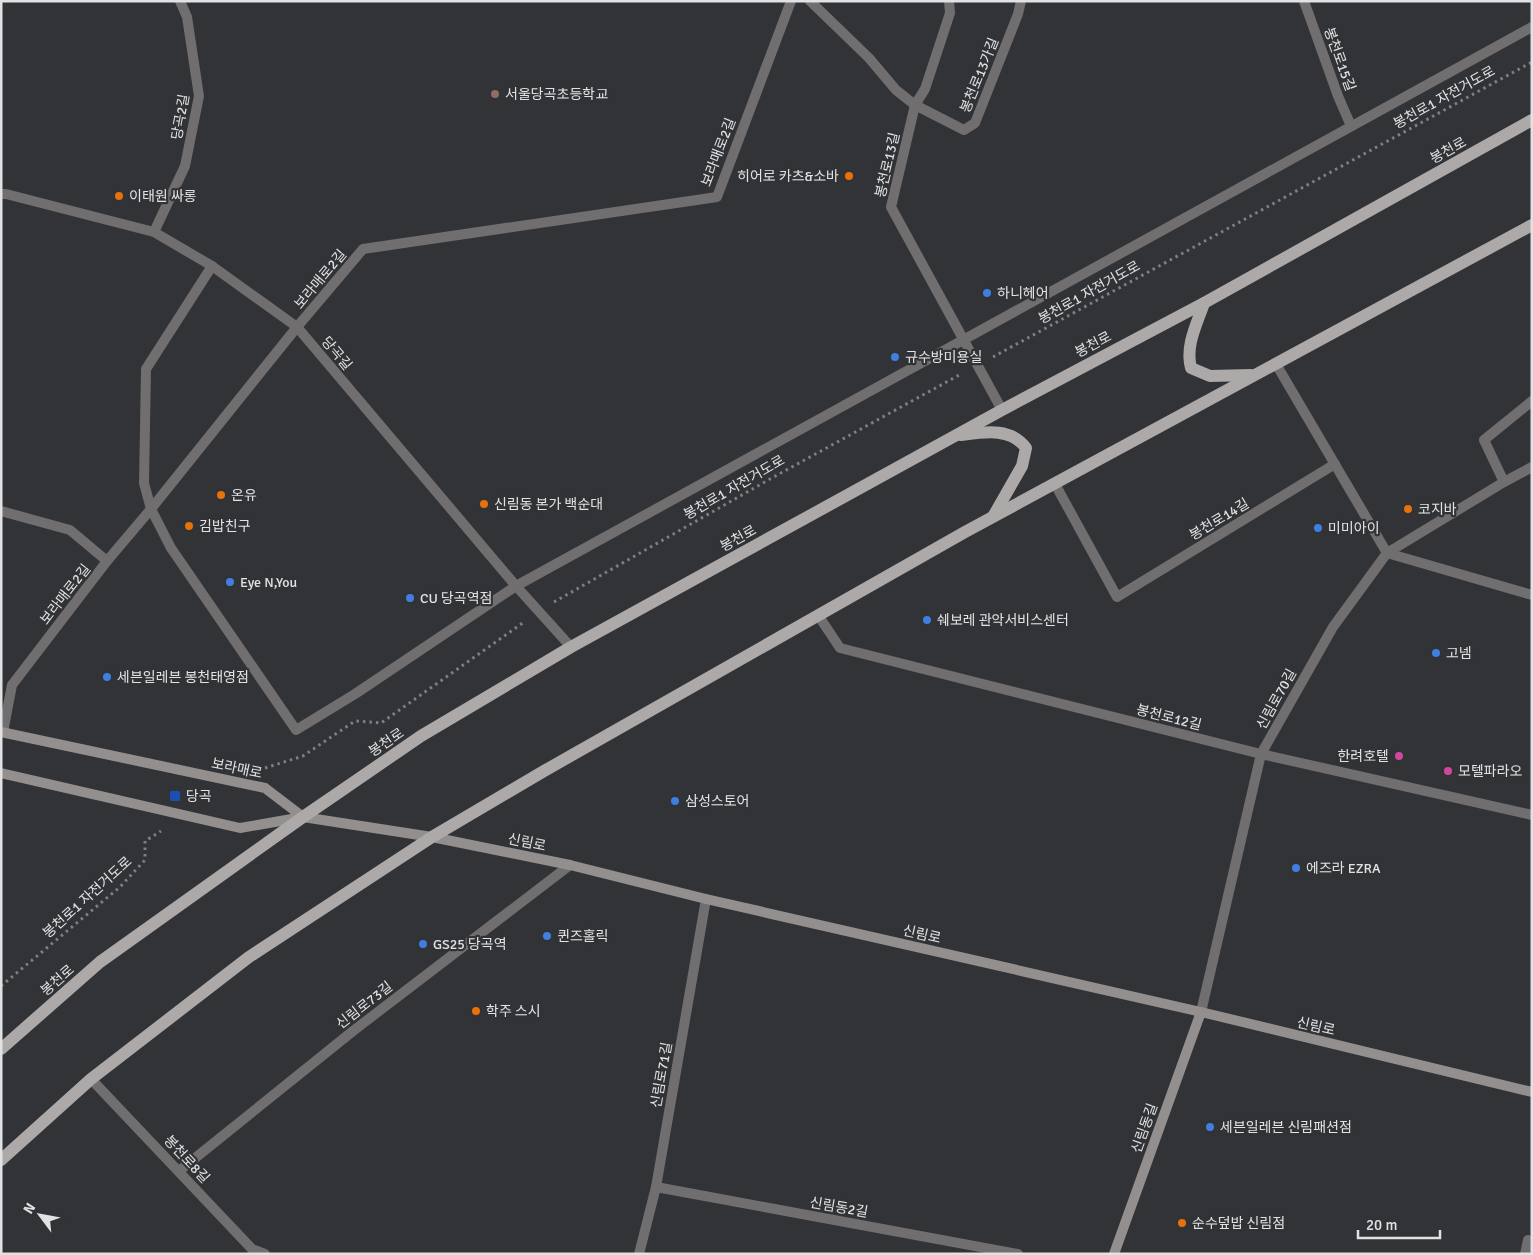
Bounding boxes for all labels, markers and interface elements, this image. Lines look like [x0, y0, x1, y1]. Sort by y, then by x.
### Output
street label: 봉천로15길 [1320, 25, 1359, 93]
street label: 봉천로13가길 [957, 35, 1002, 115]
street label: 봉천로1 자전거도로 [1390, 62, 1498, 132]
place label: 서울당곡초등학교 [505, 86, 608, 103]
marker: 서울당곡초등학교 [489, 88, 501, 100]
street label: 당곡2길 [168, 93, 193, 141]
street label: 보라매로2길 [698, 116, 739, 189]
street label: 봉천로13길 [872, 131, 903, 199]
street label: 봉천로 [1427, 134, 1469, 167]
place label: 히어로 카츠&소바 [737, 168, 839, 185]
marker: 히어로 카츠&소바 [843, 170, 855, 182]
place label: 이태원 싸롱 [129, 188, 197, 205]
marker: 이태원 싸롱 [113, 190, 125, 202]
street label: 보라매로2길 [291, 246, 350, 312]
street label: 봉천로1 자전거도로 [1035, 257, 1143, 327]
place label: 하니헤어 [997, 285, 1049, 302]
marker: 하니헤어 [981, 287, 993, 299]
street label: 봉천로 [1072, 328, 1114, 361]
street label: 당곡길 [318, 333, 356, 374]
place label: 규수방미용실 [905, 349, 982, 366]
marker: 규수방미용실 [889, 351, 901, 363]
street label: 봉천로1 자전거도로 [681, 452, 788, 523]
place label: 온유 [231, 487, 257, 504]
marker: 온유 [215, 489, 227, 501]
street label: 봉천로14길 [1186, 495, 1252, 544]
place label: 신림동 본가 백순대 [494, 496, 603, 513]
marker: 신림동 본가 백순대 [478, 498, 490, 510]
place label: 코지바 [1418, 501, 1457, 518]
marker: 코지바 [1402, 503, 1414, 515]
place label: 김밥친구 [199, 518, 251, 535]
marker: 김밥친구 [183, 520, 195, 532]
place label: 미미아이 [1328, 520, 1380, 537]
street label: 봉천로 [717, 522, 759, 555]
marker: 미미아이 [1312, 522, 1324, 534]
street label: 보라매로2길 [37, 561, 94, 628]
place label: Eye N,You [240, 574, 297, 591]
marker: Eye N,You [224, 576, 236, 588]
place label: CU 당곡역점 [420, 590, 492, 607]
marker: CU 당곡역점 [404, 592, 416, 604]
place label: 쉐보레 관악서비스센터 [937, 612, 1069, 629]
marker: 쉐보레 관악서비스센터 [921, 614, 933, 626]
place label: 고넴 [1446, 645, 1472, 662]
marker: 고넴 [1430, 647, 1442, 659]
street label: 신림로70길 [1253, 666, 1300, 733]
place label: 세븐일레븐 봉천태영점 [117, 669, 249, 686]
marker: 세븐일레븐 봉천태영점 [101, 671, 113, 683]
street label: 봉천로12길 [1134, 701, 1203, 734]
street label: 봉천로 [366, 724, 407, 760]
place label: 한려호텔 [1337, 748, 1389, 765]
marker: 한려호텔 [1393, 750, 1405, 762]
street label: 보라매로 [210, 755, 264, 782]
place label: 모텔파라오 [1458, 763, 1523, 780]
marker: 모텔파라오 [1442, 765, 1454, 777]
place label: 당곡 [186, 788, 212, 805]
marker: 당곡 [168, 789, 182, 803]
place label: 삼성스토어 [685, 793, 749, 810]
marker: 삼성스토어 [669, 795, 681, 807]
street label: 신림로 [506, 830, 548, 855]
street label: 봉천로1 자전거도로 [39, 853, 135, 942]
place label: 에즈라 EZRA [1306, 860, 1381, 877]
marker: 에즈라 EZRA [1290, 862, 1302, 874]
street label: 신림로 [901, 922, 943, 947]
place label: 퀸즈홀릭 [557, 928, 609, 945]
marker: 퀸즈홀릭 [541, 930, 553, 942]
place label: GS25 당곡역 [433, 936, 507, 953]
marker: GS25 당곡역 [417, 938, 429, 950]
street label: 봉천로 [37, 961, 78, 999]
street label: 신림로73길 [333, 978, 396, 1033]
place label: 학주 스시 [486, 1003, 541, 1020]
marker: 학주 스시 [470, 1005, 482, 1017]
street label: 신림로 [1295, 1014, 1337, 1039]
street label: 신림로71길 [647, 1041, 676, 1109]
street label: 신림동길 [1128, 1101, 1161, 1155]
place label: 세븐일레븐 신림패션점 [1220, 1119, 1352, 1136]
marker: 세븐일레븐 신림패션점 [1204, 1121, 1216, 1133]
street label: 봉천로8길 [160, 1132, 213, 1187]
north arrow [15, 1190, 65, 1240]
street label: 신림동2길 [808, 1194, 869, 1221]
text: N [20, 1200, 39, 1217]
scale bar [1358, 1208, 1440, 1240]
place label: 순수덮밥 신림점 [1192, 1215, 1285, 1232]
text: 20 m [1366, 1216, 1397, 1234]
marker: 순수덮밥 신림점 [1176, 1217, 1188, 1229]

